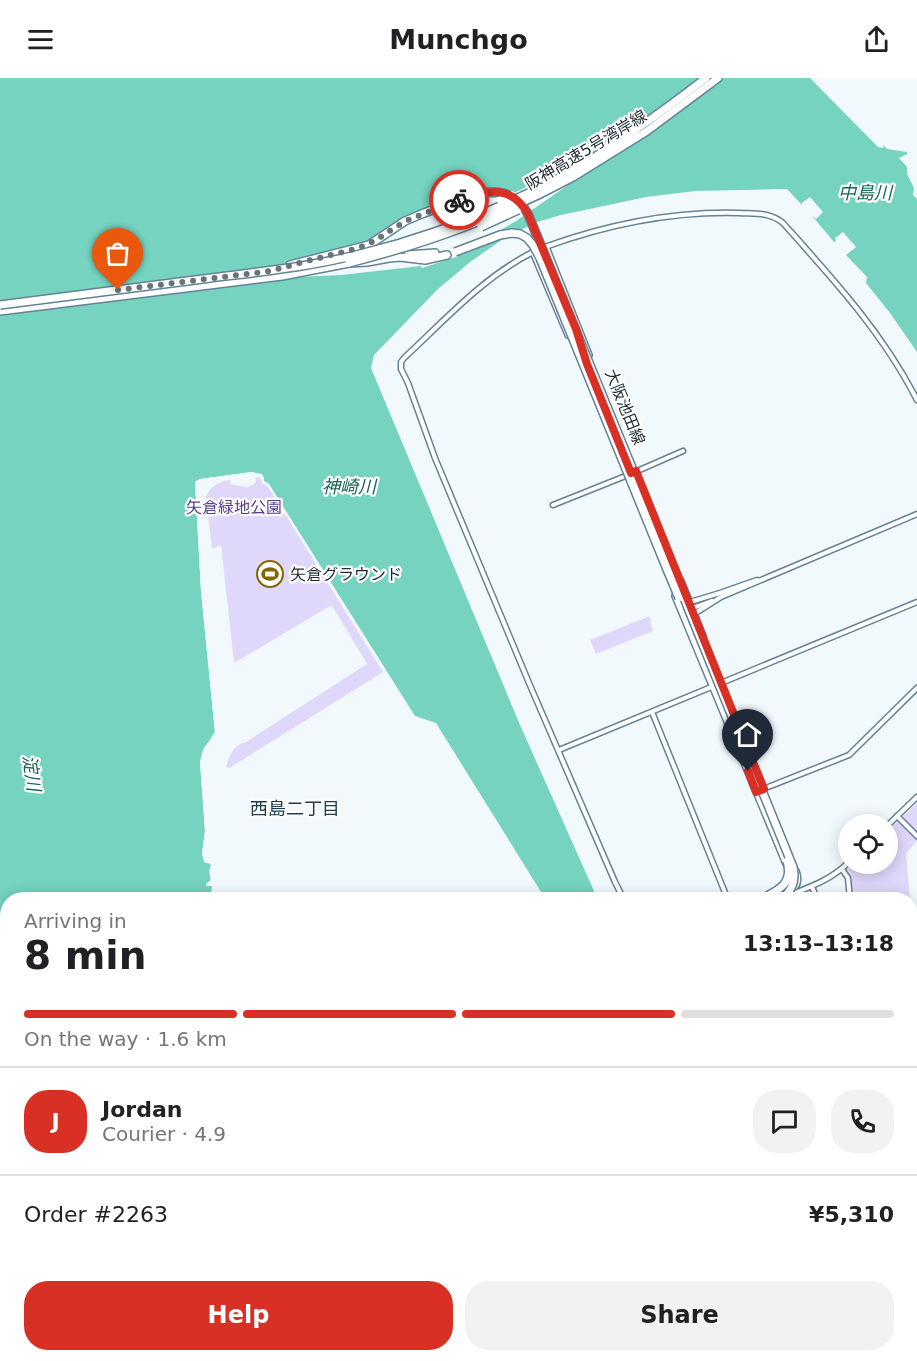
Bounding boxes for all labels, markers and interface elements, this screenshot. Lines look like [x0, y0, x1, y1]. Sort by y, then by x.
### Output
icon: menu [24, 23, 57, 56]
icon: share [860, 23, 893, 56]
text: Munchgo [389, 24, 528, 55]
street label: 阪神高速5号湾岸線 [522, 106, 650, 194]
courier [429, 170, 489, 230]
water label: 中島川 [838, 182, 894, 203]
icon: bike [443, 184, 476, 217]
pin [92, 228, 143, 290]
icon: bag [101, 237, 134, 270]
street label: 大阪池田線 [601, 366, 649, 448]
water label: 神崎川 [322, 476, 378, 497]
park label: 矢倉緑地公園 [186, 498, 282, 517]
sports icon: 矢倉グラウンド [255, 559, 285, 589]
place label: 矢倉グラウンド [290, 565, 402, 584]
pin [722, 709, 773, 771]
icon: home [731, 718, 764, 751]
water label: 淀川 [19, 754, 45, 794]
district label: 西島二丁目 [250, 798, 340, 819]
map controls [838, 814, 898, 874]
button: locate [838, 814, 898, 874]
text: Arriving in [24, 909, 127, 933]
text: 13:13–13:18 [743, 931, 894, 956]
text: 8 min [24, 933, 146, 978]
text: On the way · 1.6 km [24, 1027, 227, 1051]
button: chat [753, 1090, 816, 1153]
button: phone [831, 1090, 894, 1153]
text: Jordan [102, 1097, 182, 1122]
text: J [51, 1109, 60, 1134]
text: Courier · 4.9 [102, 1122, 226, 1146]
text: Order #2263 [24, 1202, 168, 1227]
text: ¥5,310 [809, 1202, 894, 1227]
button: Help [24, 1281, 453, 1350]
button: Share [465, 1281, 894, 1350]

